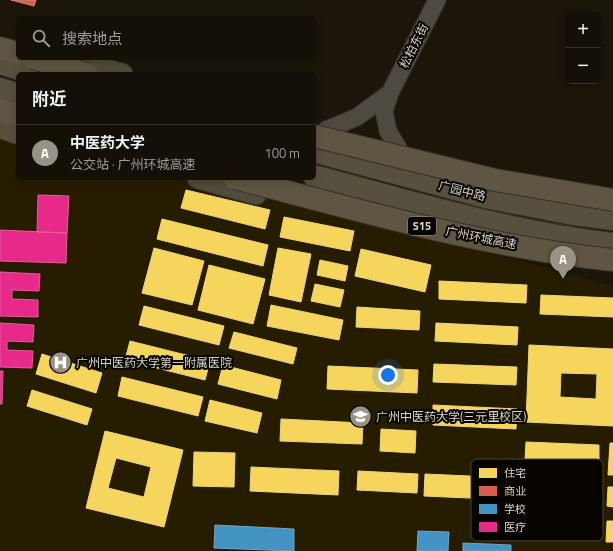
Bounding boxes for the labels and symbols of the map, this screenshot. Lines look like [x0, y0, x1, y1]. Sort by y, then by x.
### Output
street label: 松柏东街 [394, 20, 433, 71]
street label: 广园中路 [437, 175, 488, 206]
road number: S15 [408, 217, 436, 235]
street label: 广州环城高速 [444, 221, 518, 254]
pin: A [550, 246, 576, 279]
hospital icon: 广州中医药大学第一附属医院 [47, 350, 73, 376]
place label: 广州中医药大学第一附属医院 [76, 353, 232, 372]
your location [378, 365, 398, 385]
school or university icon: 广州中医药大学(三元里校区) [347, 404, 373, 430]
place label: 广州中医药大学(三元里校区) [376, 407, 526, 426]
legend [471, 459, 603, 541]
text: 住宅 [504, 465, 526, 481]
text: 商业 [504, 483, 526, 499]
text: 学校 [504, 501, 526, 517]
text: 医疗 [504, 519, 526, 535]

